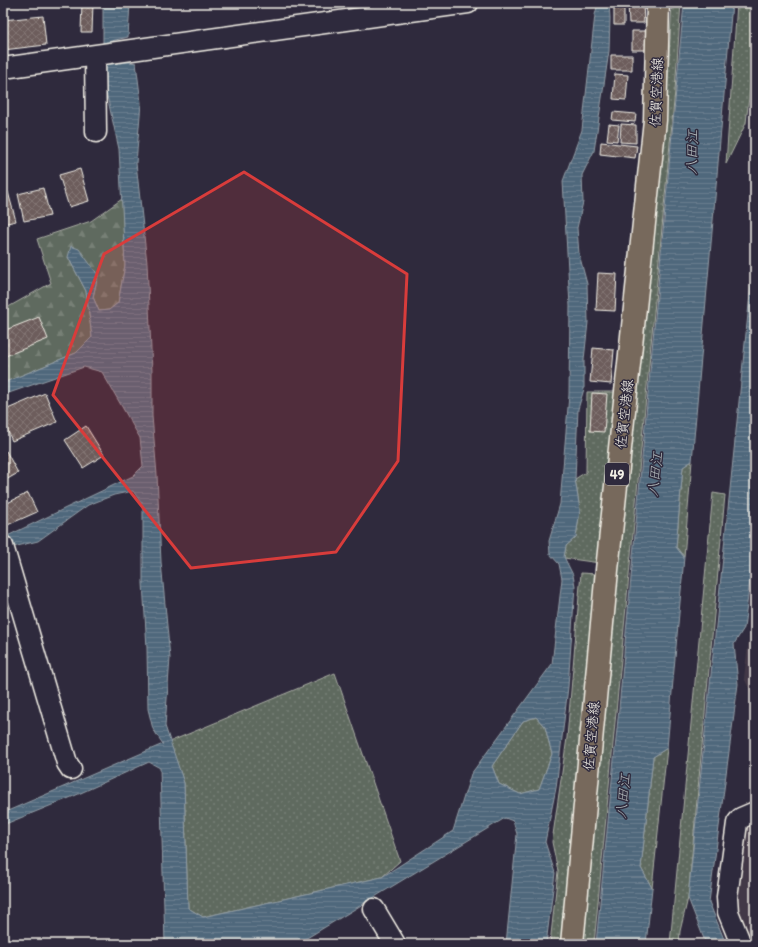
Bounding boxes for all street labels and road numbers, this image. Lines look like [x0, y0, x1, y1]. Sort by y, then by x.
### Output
street label: 佐賀空港線 [647, 57, 666, 127]
street label: 佐賀空港線 [612, 378, 637, 450]
road number: 49 [605, 463, 629, 485]
street label: 佐賀空港線 [580, 700, 603, 772]

